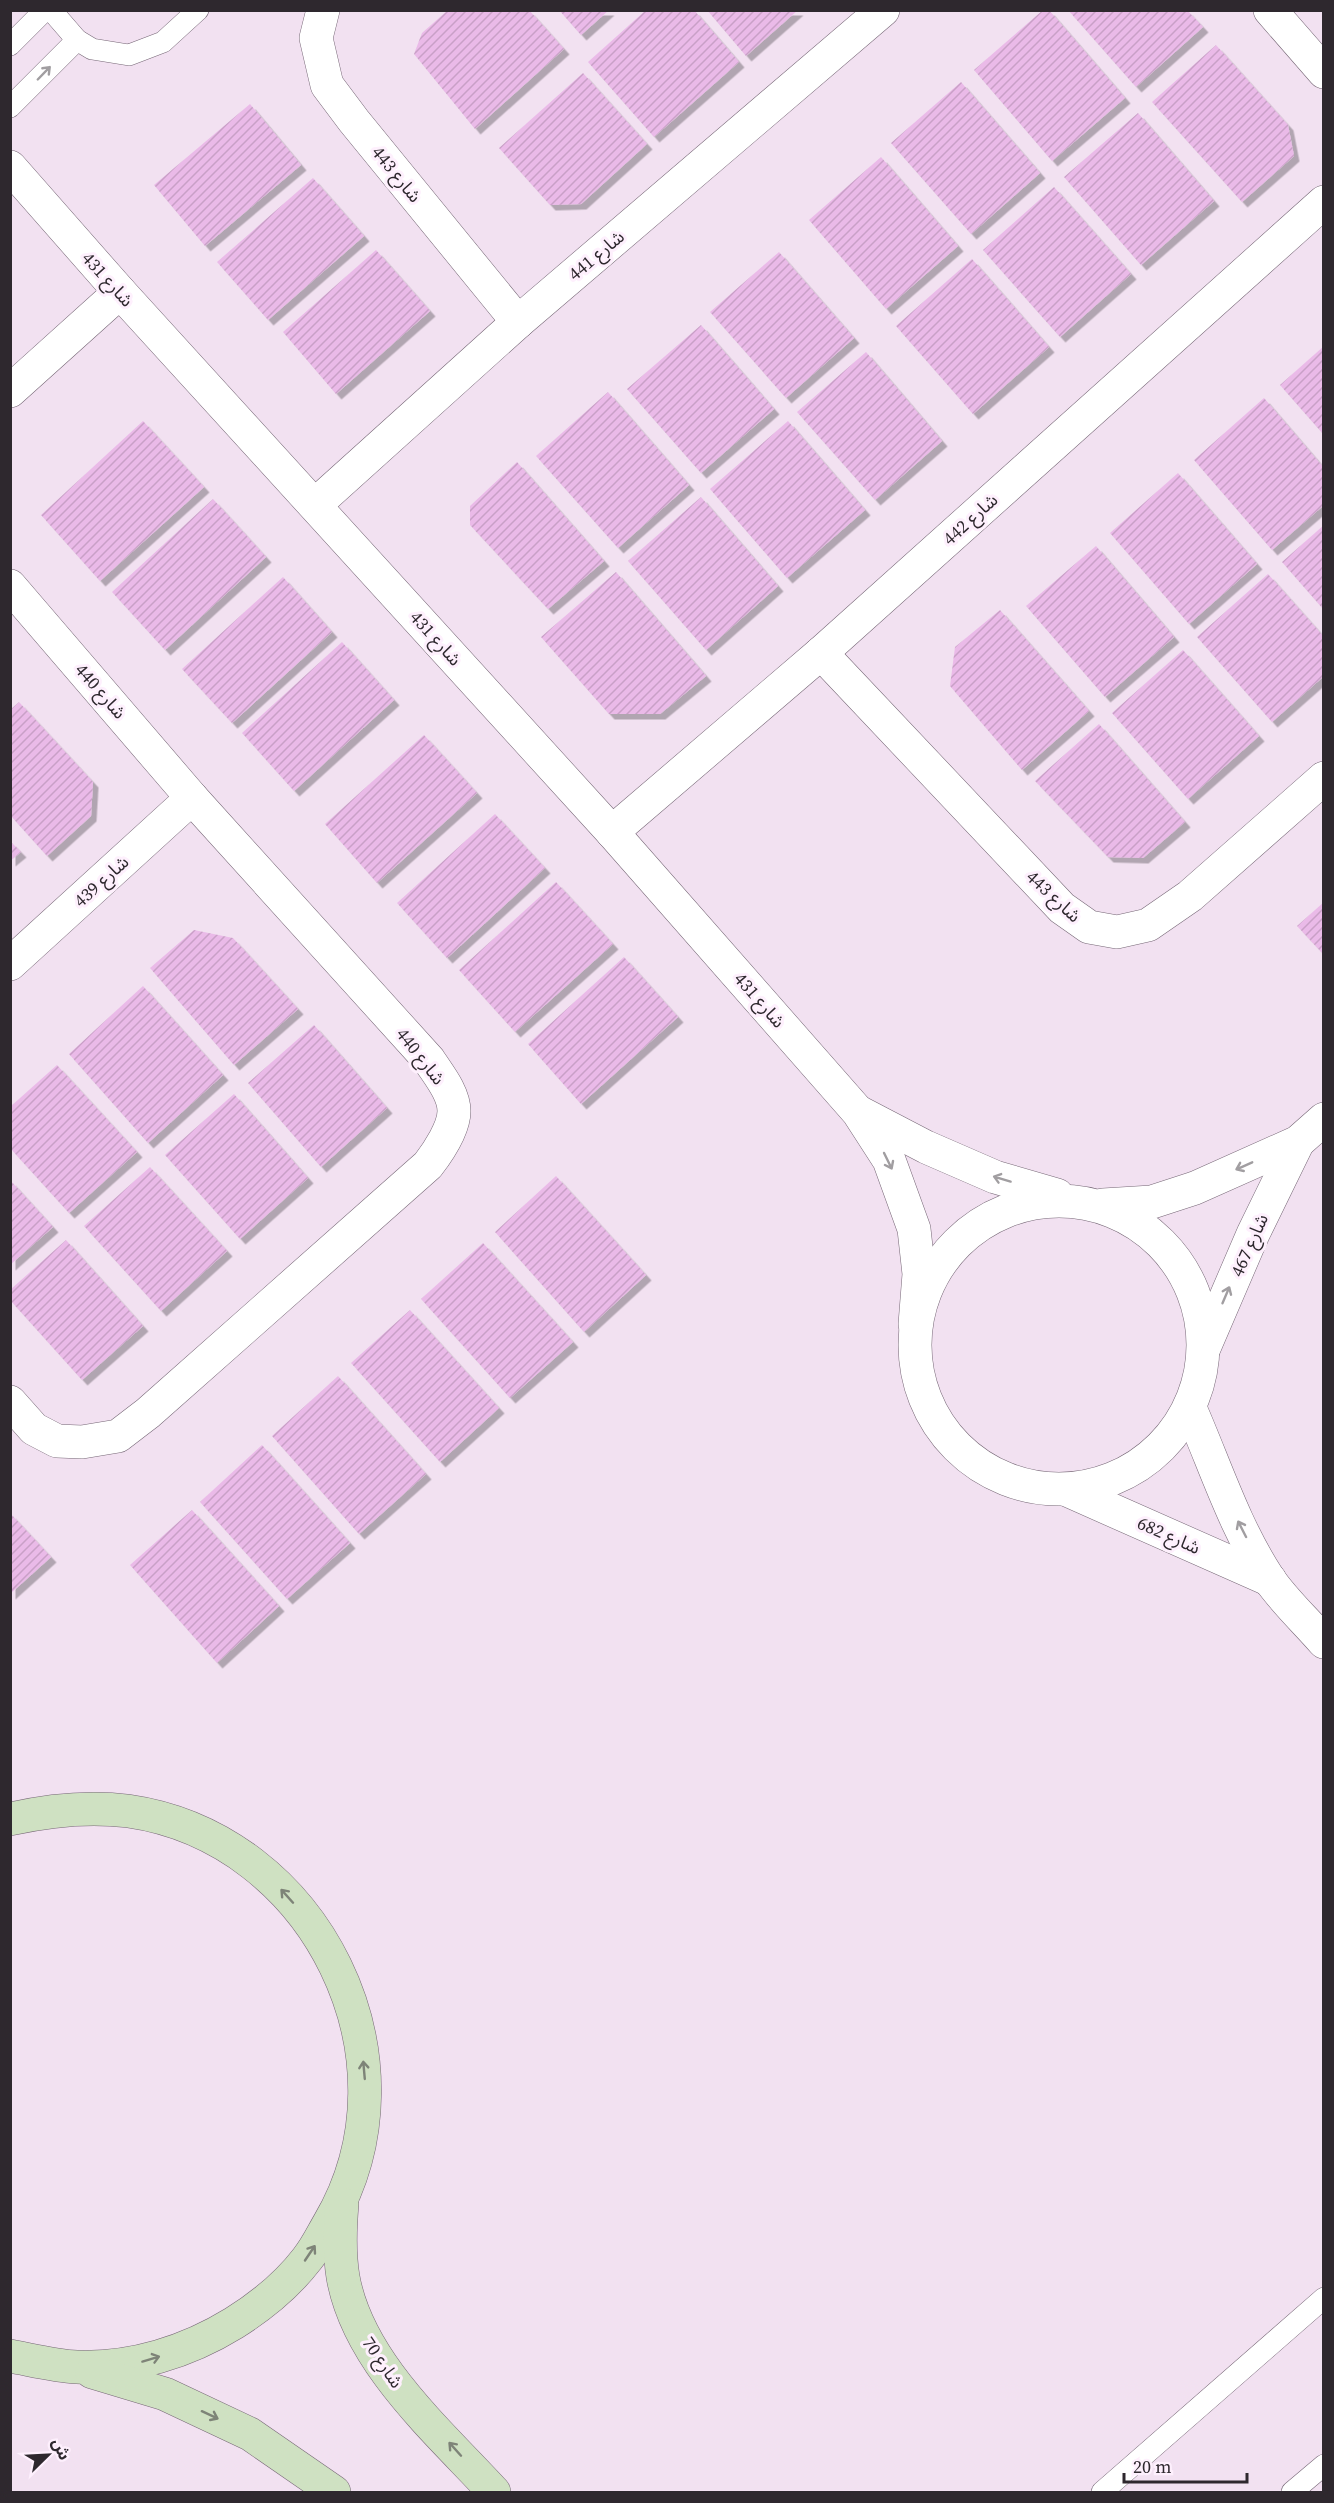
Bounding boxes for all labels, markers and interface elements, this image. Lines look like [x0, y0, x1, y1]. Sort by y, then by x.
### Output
one-way arrow [36, 66, 51, 81]
street label: شارع 443 [365, 140, 428, 209]
street label: شارع 441 [563, 224, 631, 287]
street label: شارع 431 [75, 246, 139, 313]
street label: شارع 442 [937, 488, 1004, 552]
street label: شارع 431 [403, 605, 467, 672]
street label: شارع 440 [68, 658, 132, 726]
street label: شارع 439 [68, 850, 135, 914]
street label: شارع 443 [1020, 864, 1087, 929]
street label: شارع 431 [727, 967, 791, 1035]
street label: شارع 440 [389, 1022, 451, 1091]
one-way arrow [883, 1152, 895, 1170]
one-way arrow [1236, 1160, 1254, 1172]
one-way arrow [993, 1172, 1012, 1183]
street label: شارع 467 [1224, 1210, 1276, 1281]
one-way arrow [1221, 1286, 1232, 1305]
street label: شارع 682 [1133, 1510, 1204, 1562]
one-way arrow [1235, 1520, 1247, 1538]
one-way arrow [280, 1888, 294, 1903]
one-way arrow [358, 2061, 369, 2081]
one-way arrow [304, 2245, 317, 2262]
street label: شارع 70 [355, 2331, 409, 2394]
one-way arrow [141, 2353, 160, 2364]
one-way arrow [201, 2410, 219, 2422]
north arrow [18, 2425, 78, 2485]
text: ش [47, 2434, 76, 2463]
one-way arrow [448, 2442, 462, 2457]
scale bar [1124, 2446, 1247, 2484]
text: 20 m [1133, 2454, 1171, 2479]

